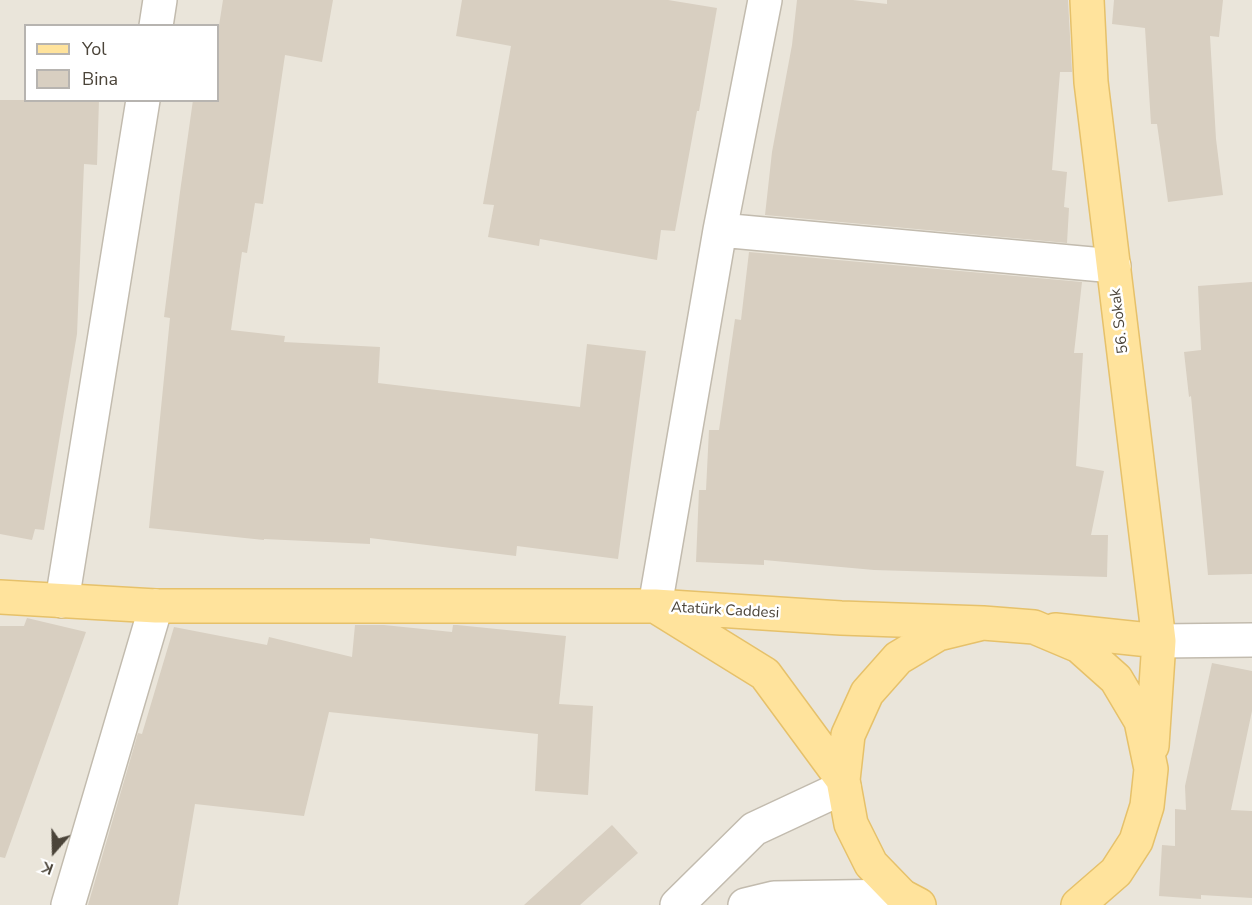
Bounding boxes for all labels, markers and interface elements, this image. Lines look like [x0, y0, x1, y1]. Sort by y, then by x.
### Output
legend [24, 24, 219, 102]
text: Yol [82, 37, 107, 61]
text: Bina [82, 67, 118, 91]
street label: 56. Sokak [1107, 287, 1133, 355]
street label: Atatürk Caddesi [670, 599, 780, 623]
north arrow [24, 821, 84, 881]
text: K [39, 856, 57, 880]

